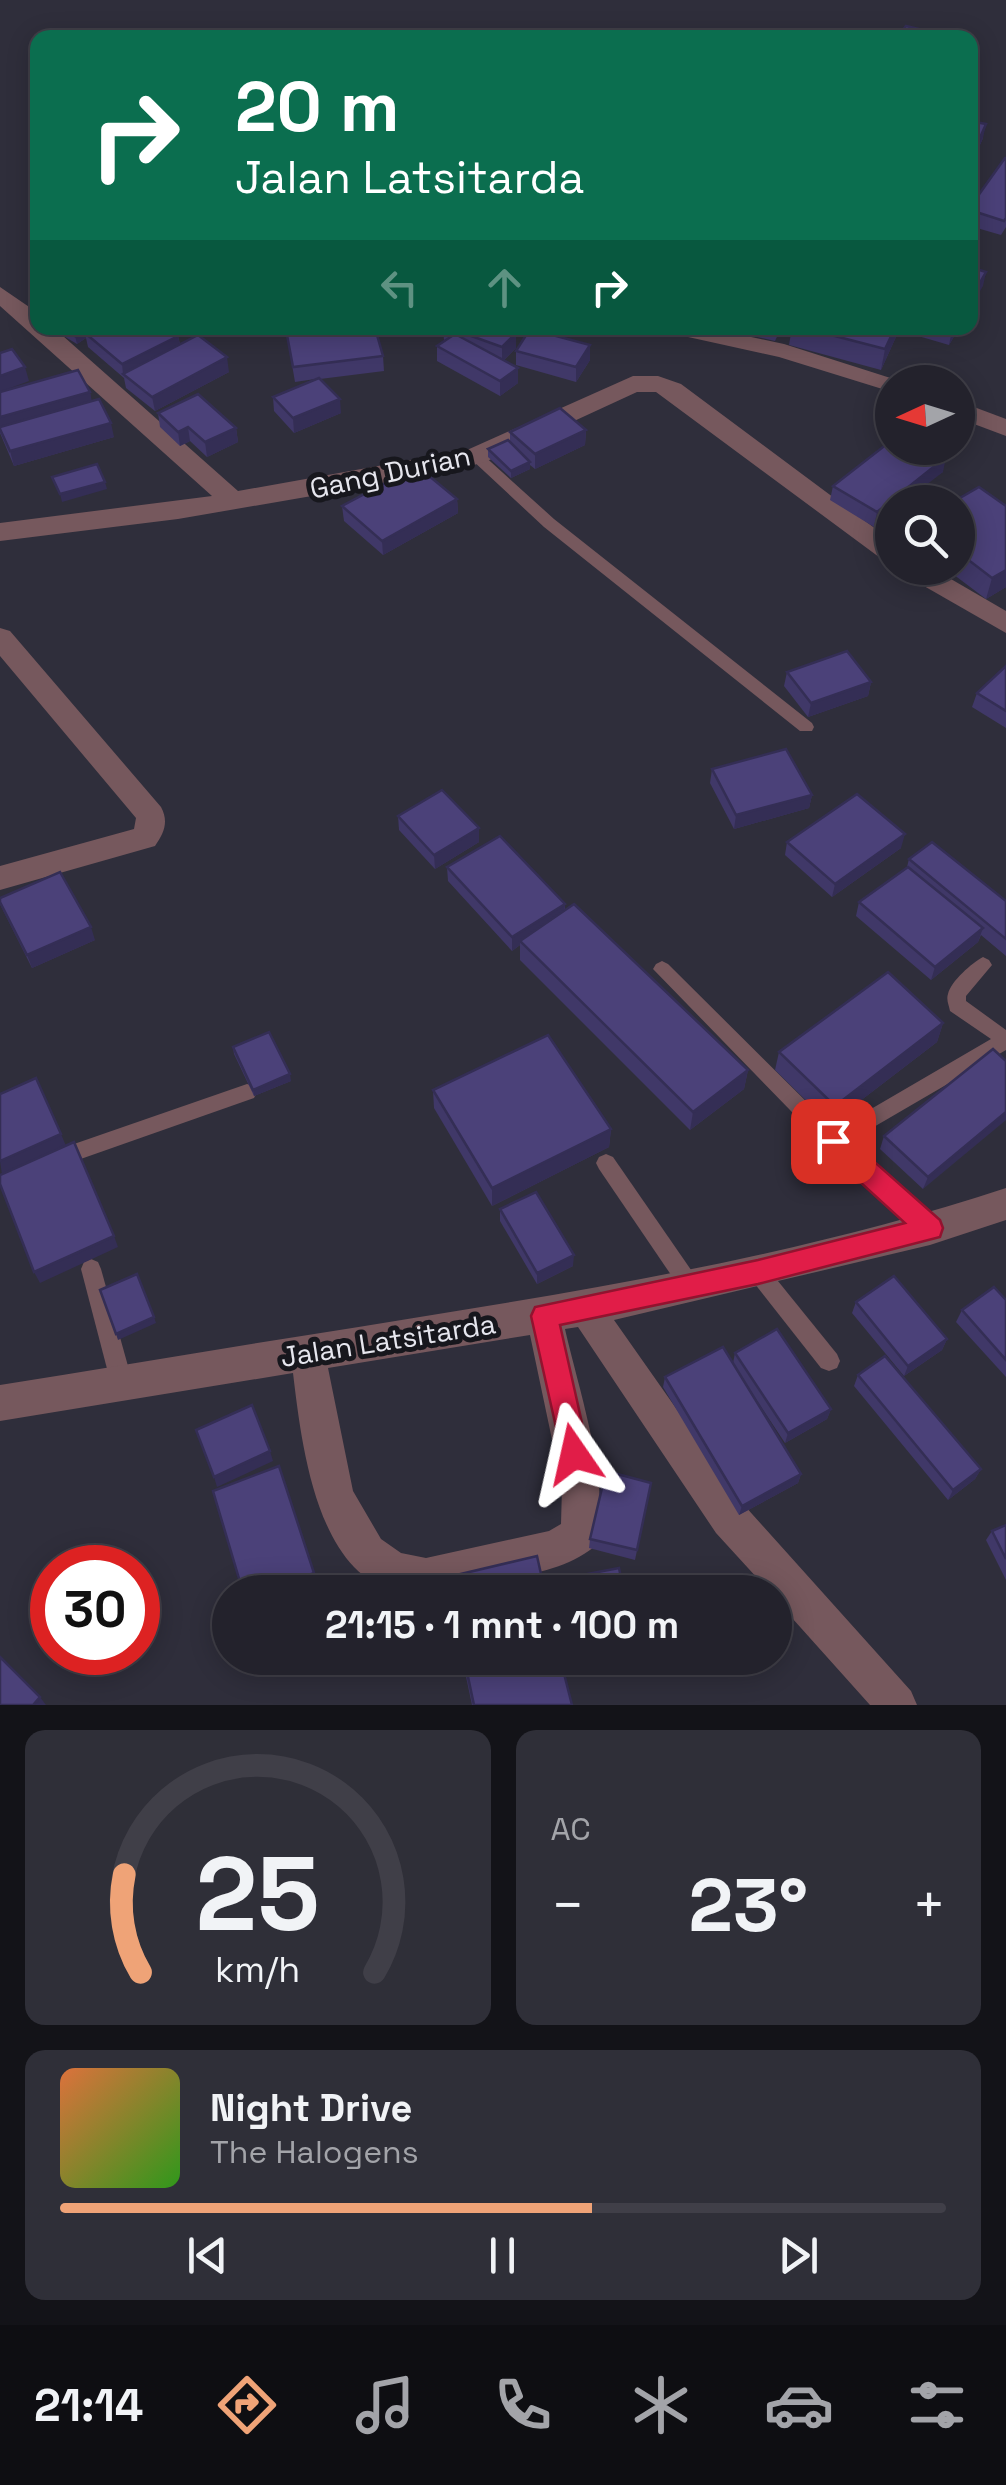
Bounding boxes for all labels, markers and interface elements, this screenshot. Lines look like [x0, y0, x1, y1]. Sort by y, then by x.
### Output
text: 20 m [235, 62, 400, 151]
icon: right [70, 70, 200, 200]
text: Jalan Latsitarda [235, 149, 584, 206]
icon: left [372, 260, 427, 315]
icon: ahead [477, 260, 532, 315]
icon: right [582, 260, 637, 315]
north arrow [875, 365, 975, 465]
map controls [875, 365, 975, 585]
street label: Gang Durian [306, 437, 474, 507]
button: search [875, 485, 975, 585]
pin [791, 1099, 876, 1184]
icon: arrive [806, 1114, 861, 1169]
street label: Jalan Latsitarda [278, 1305, 498, 1375]
position arrow [522, 1402, 626, 1506]
speed limit sign: 30 [30, 1545, 160, 1675]
text: 21:15 · 1 mnt · 100 m [325, 1601, 679, 1649]
text: AC [551, 1809, 591, 1849]
text: 25 [196, 1828, 320, 1960]
text: 23° [688, 1857, 808, 1953]
text: − [551, 1870, 585, 1940]
text: + [912, 1870, 946, 1940]
text: km/h [215, 1947, 300, 1992]
text: Night Drive [210, 2084, 412, 2132]
text: The Halogens [210, 2132, 419, 2172]
icon: previous [180, 2228, 235, 2283]
icon: pause [475, 2228, 530, 2283]
icon: next [771, 2228, 826, 2283]
icon: directions [212, 2370, 282, 2440]
icon: music [350, 2370, 420, 2440]
icon: phone [488, 2370, 558, 2440]
icon: climate [626, 2370, 696, 2440]
icon: car [764, 2370, 834, 2440]
icon: filters [902, 2370, 972, 2440]
text: 21:14 [34, 2377, 143, 2434]

